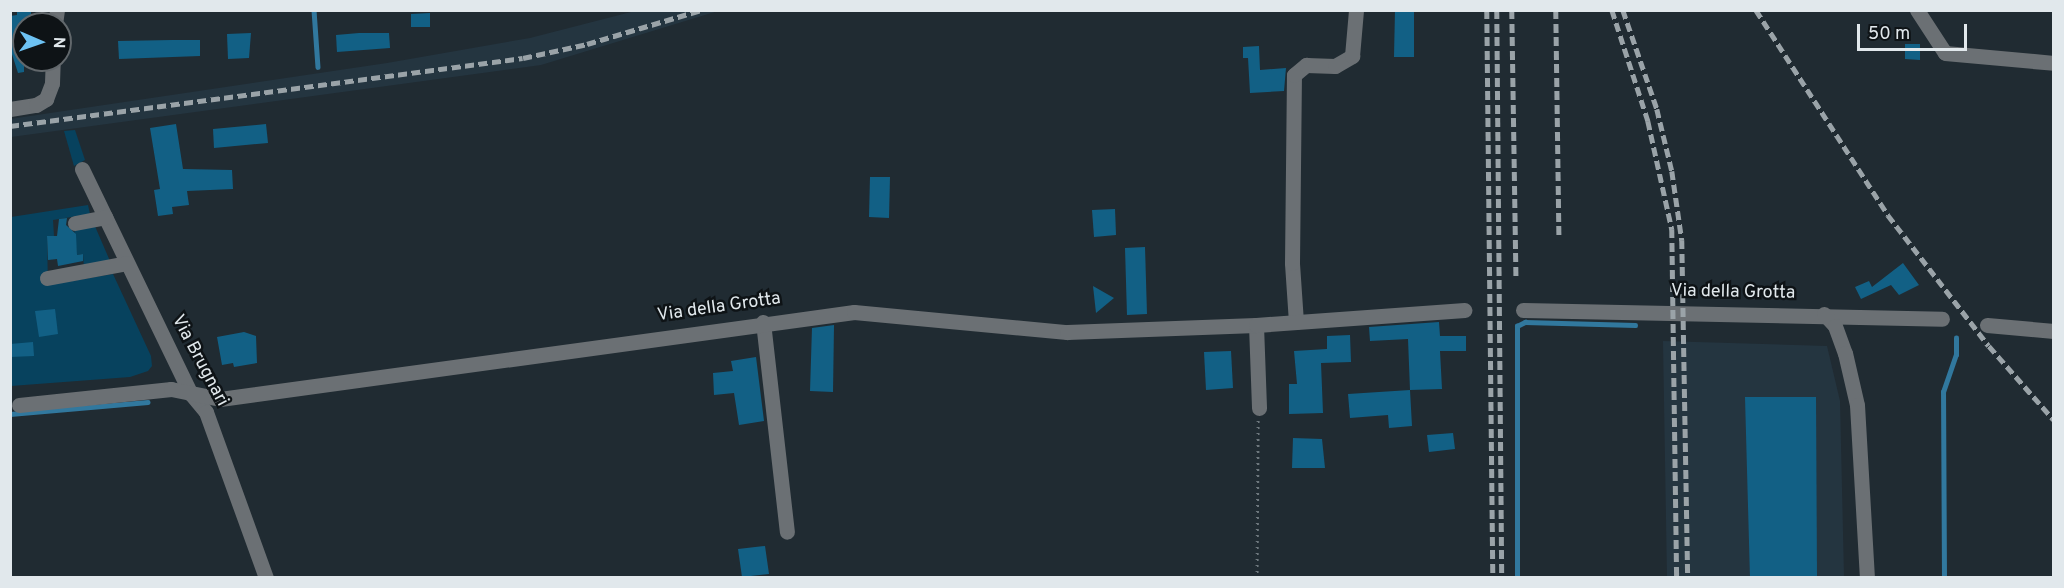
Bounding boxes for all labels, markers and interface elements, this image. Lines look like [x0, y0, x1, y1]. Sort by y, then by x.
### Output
north arrow [12, 12, 72, 72]
scale bar [1860, 12, 1970, 50]
text: 50 m [1868, 23, 1910, 46]
text: N [48, 36, 68, 49]
street label: Via della Grotta [1671, 281, 1795, 305]
street label: Via della Grotta [656, 289, 782, 327]
street label: Via Brugnari [166, 312, 232, 410]

